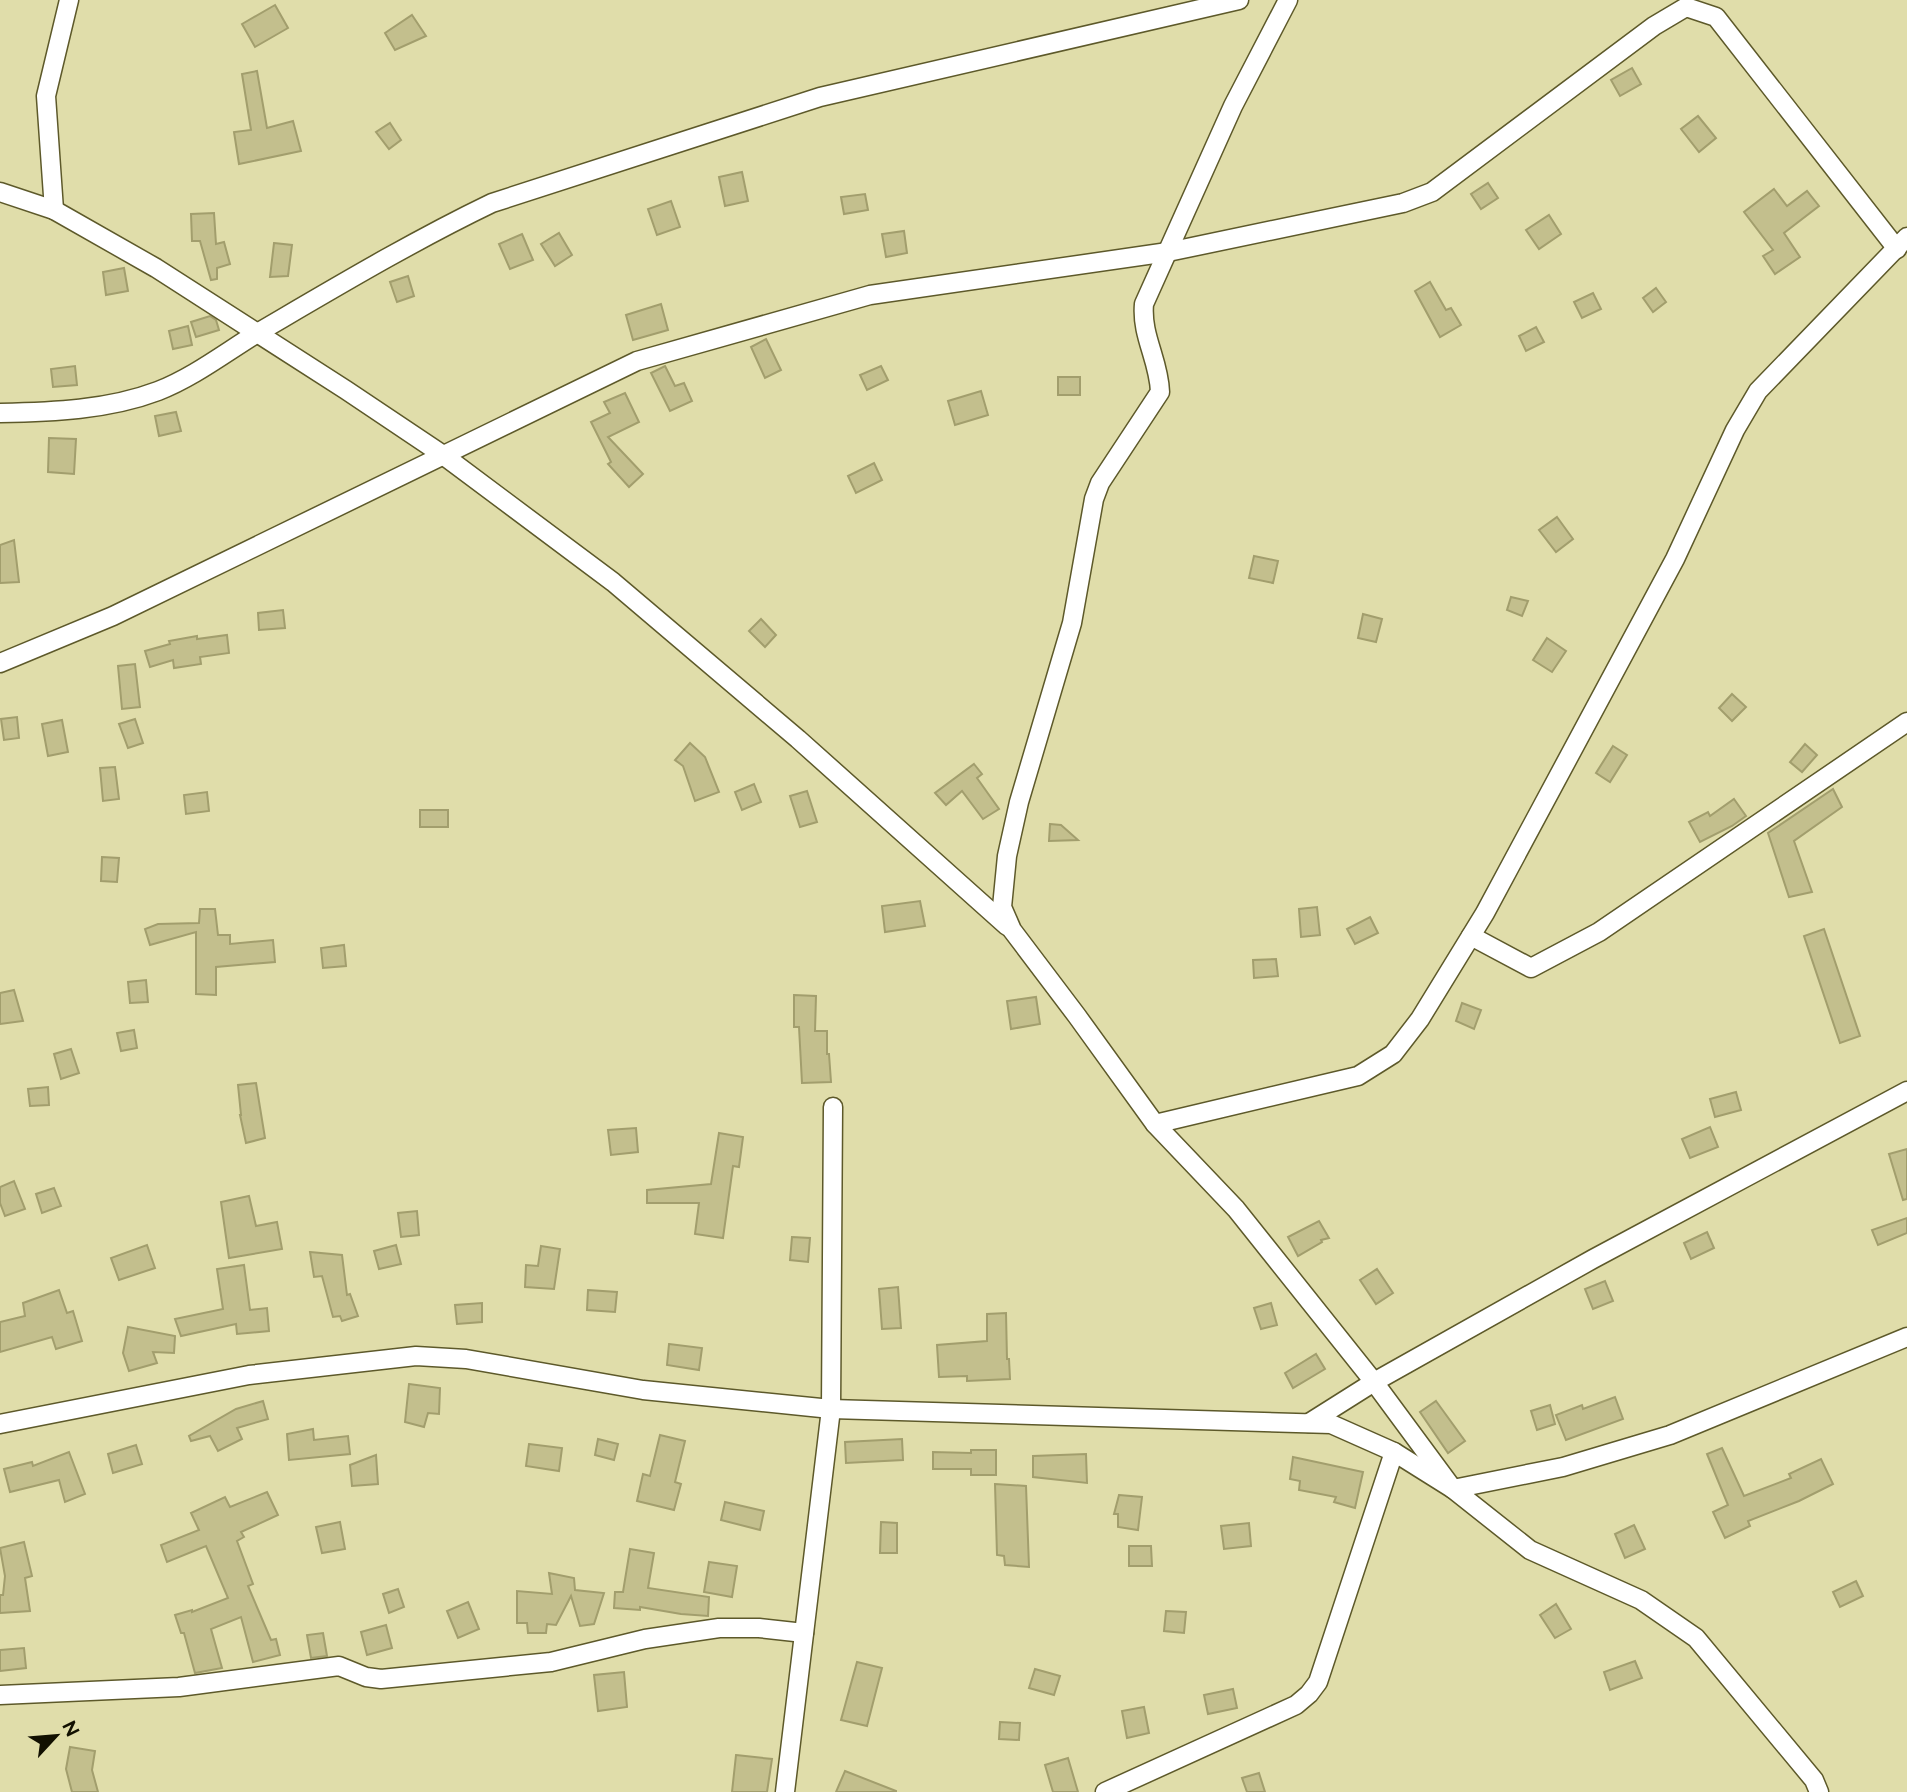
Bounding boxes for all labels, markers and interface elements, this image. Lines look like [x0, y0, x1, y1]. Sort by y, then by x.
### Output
north arrow [21, 1701, 91, 1771]
text: N [58, 1717, 84, 1740]

